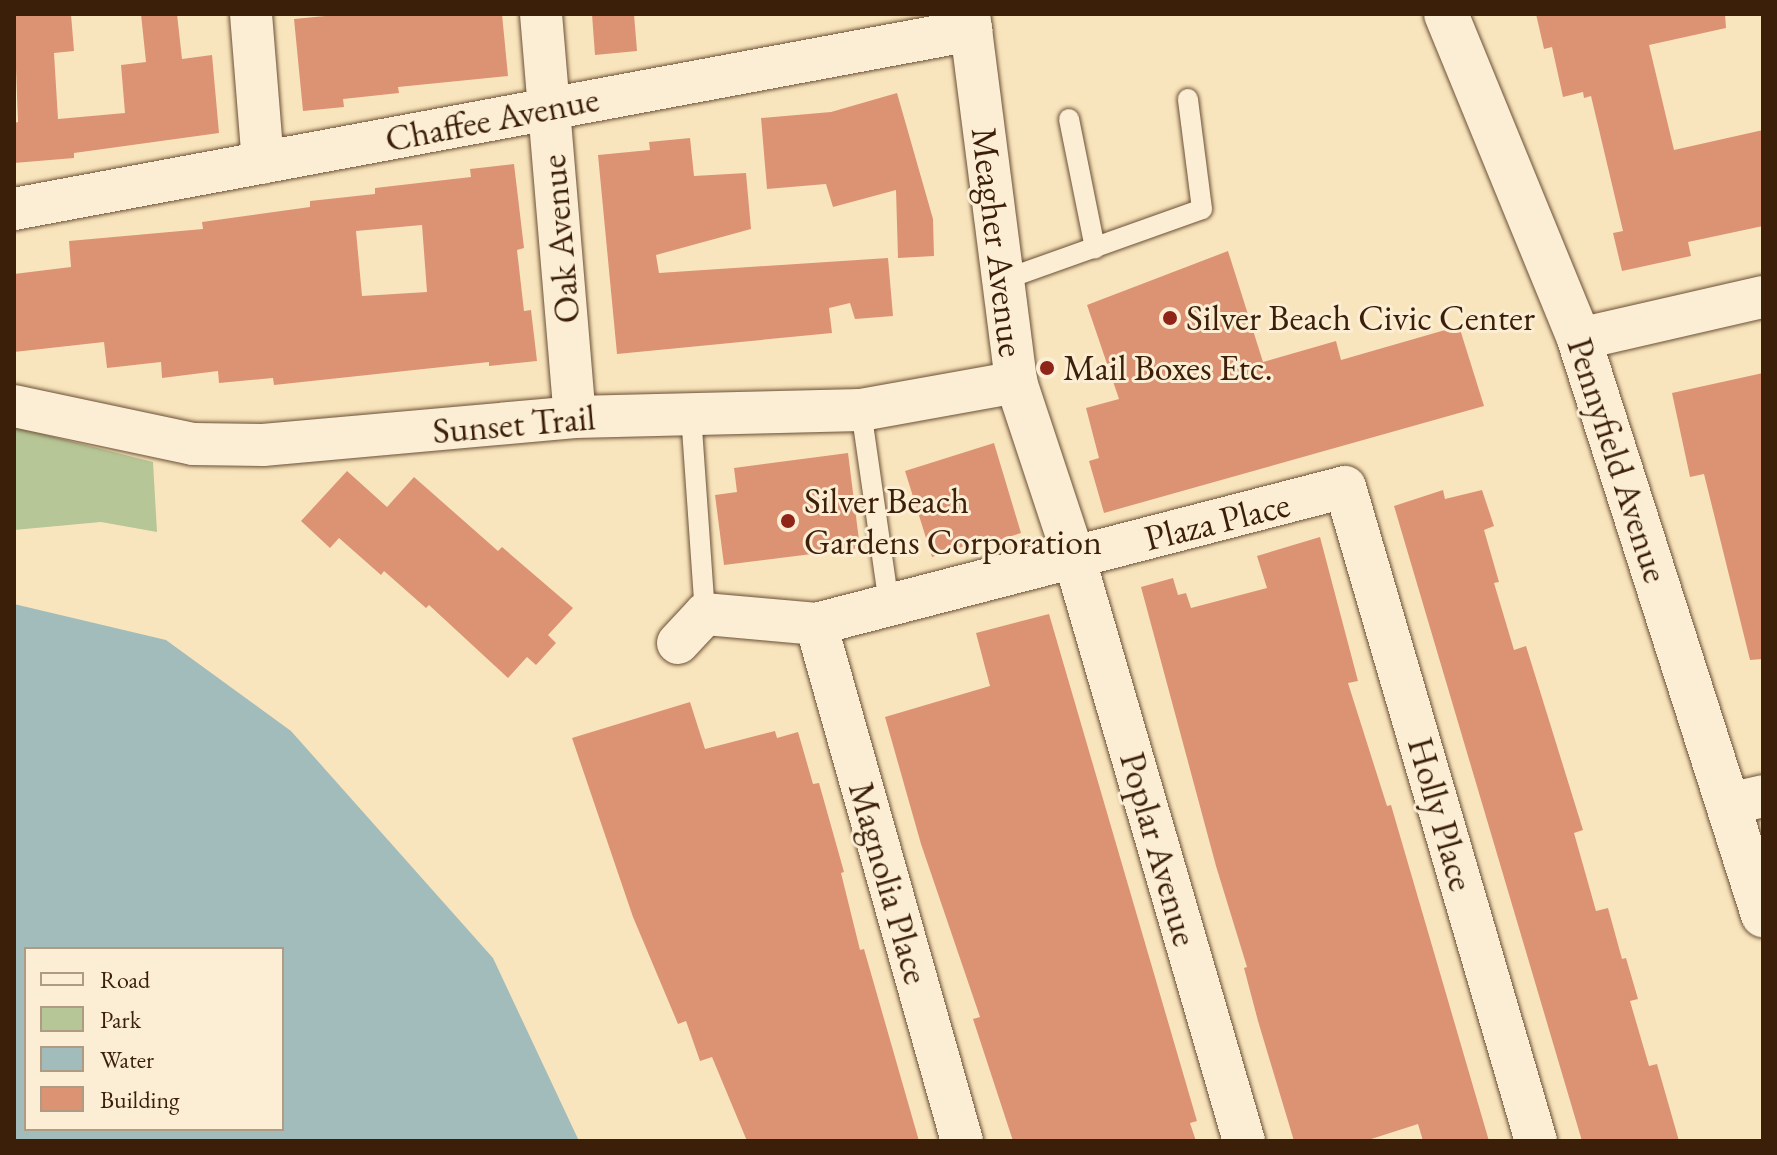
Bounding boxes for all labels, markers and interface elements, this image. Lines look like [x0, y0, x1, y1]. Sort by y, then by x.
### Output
street label: Chaffee Avenue [382, 77, 602, 161]
street label: Meagher Avenue [962, 125, 1034, 359]
street label: Oak Avenue [531, 153, 589, 325]
place label: Silver Beach Civic Center [1186, 296, 1535, 340]
marker: Silver Beach Civic Center [1161, 309, 1179, 327]
street label: Pennyfield Avenue [1558, 332, 1678, 588]
place label: Mail Boxes Etc. [1063, 346, 1273, 390]
marker: Mail Boxes Etc. [1038, 359, 1056, 377]
street label: Sunset Trail [431, 395, 597, 453]
place label: Silver Beach Gardens Corporation [804, 478, 1102, 563]
street label: Plaza Place [1140, 482, 1294, 560]
marker: Silver Beach Gardens Corporation [779, 512, 797, 530]
street label: Holly Place [1399, 732, 1483, 896]
street label: Poplar Avenue [1111, 747, 1207, 951]
street label: Magnolia Place [840, 777, 938, 989]
legend [24, 947, 284, 1131]
text: Road [100, 964, 150, 995]
text: Park [100, 1004, 141, 1035]
text: Water [100, 1044, 154, 1075]
text: Building [100, 1084, 180, 1115]

